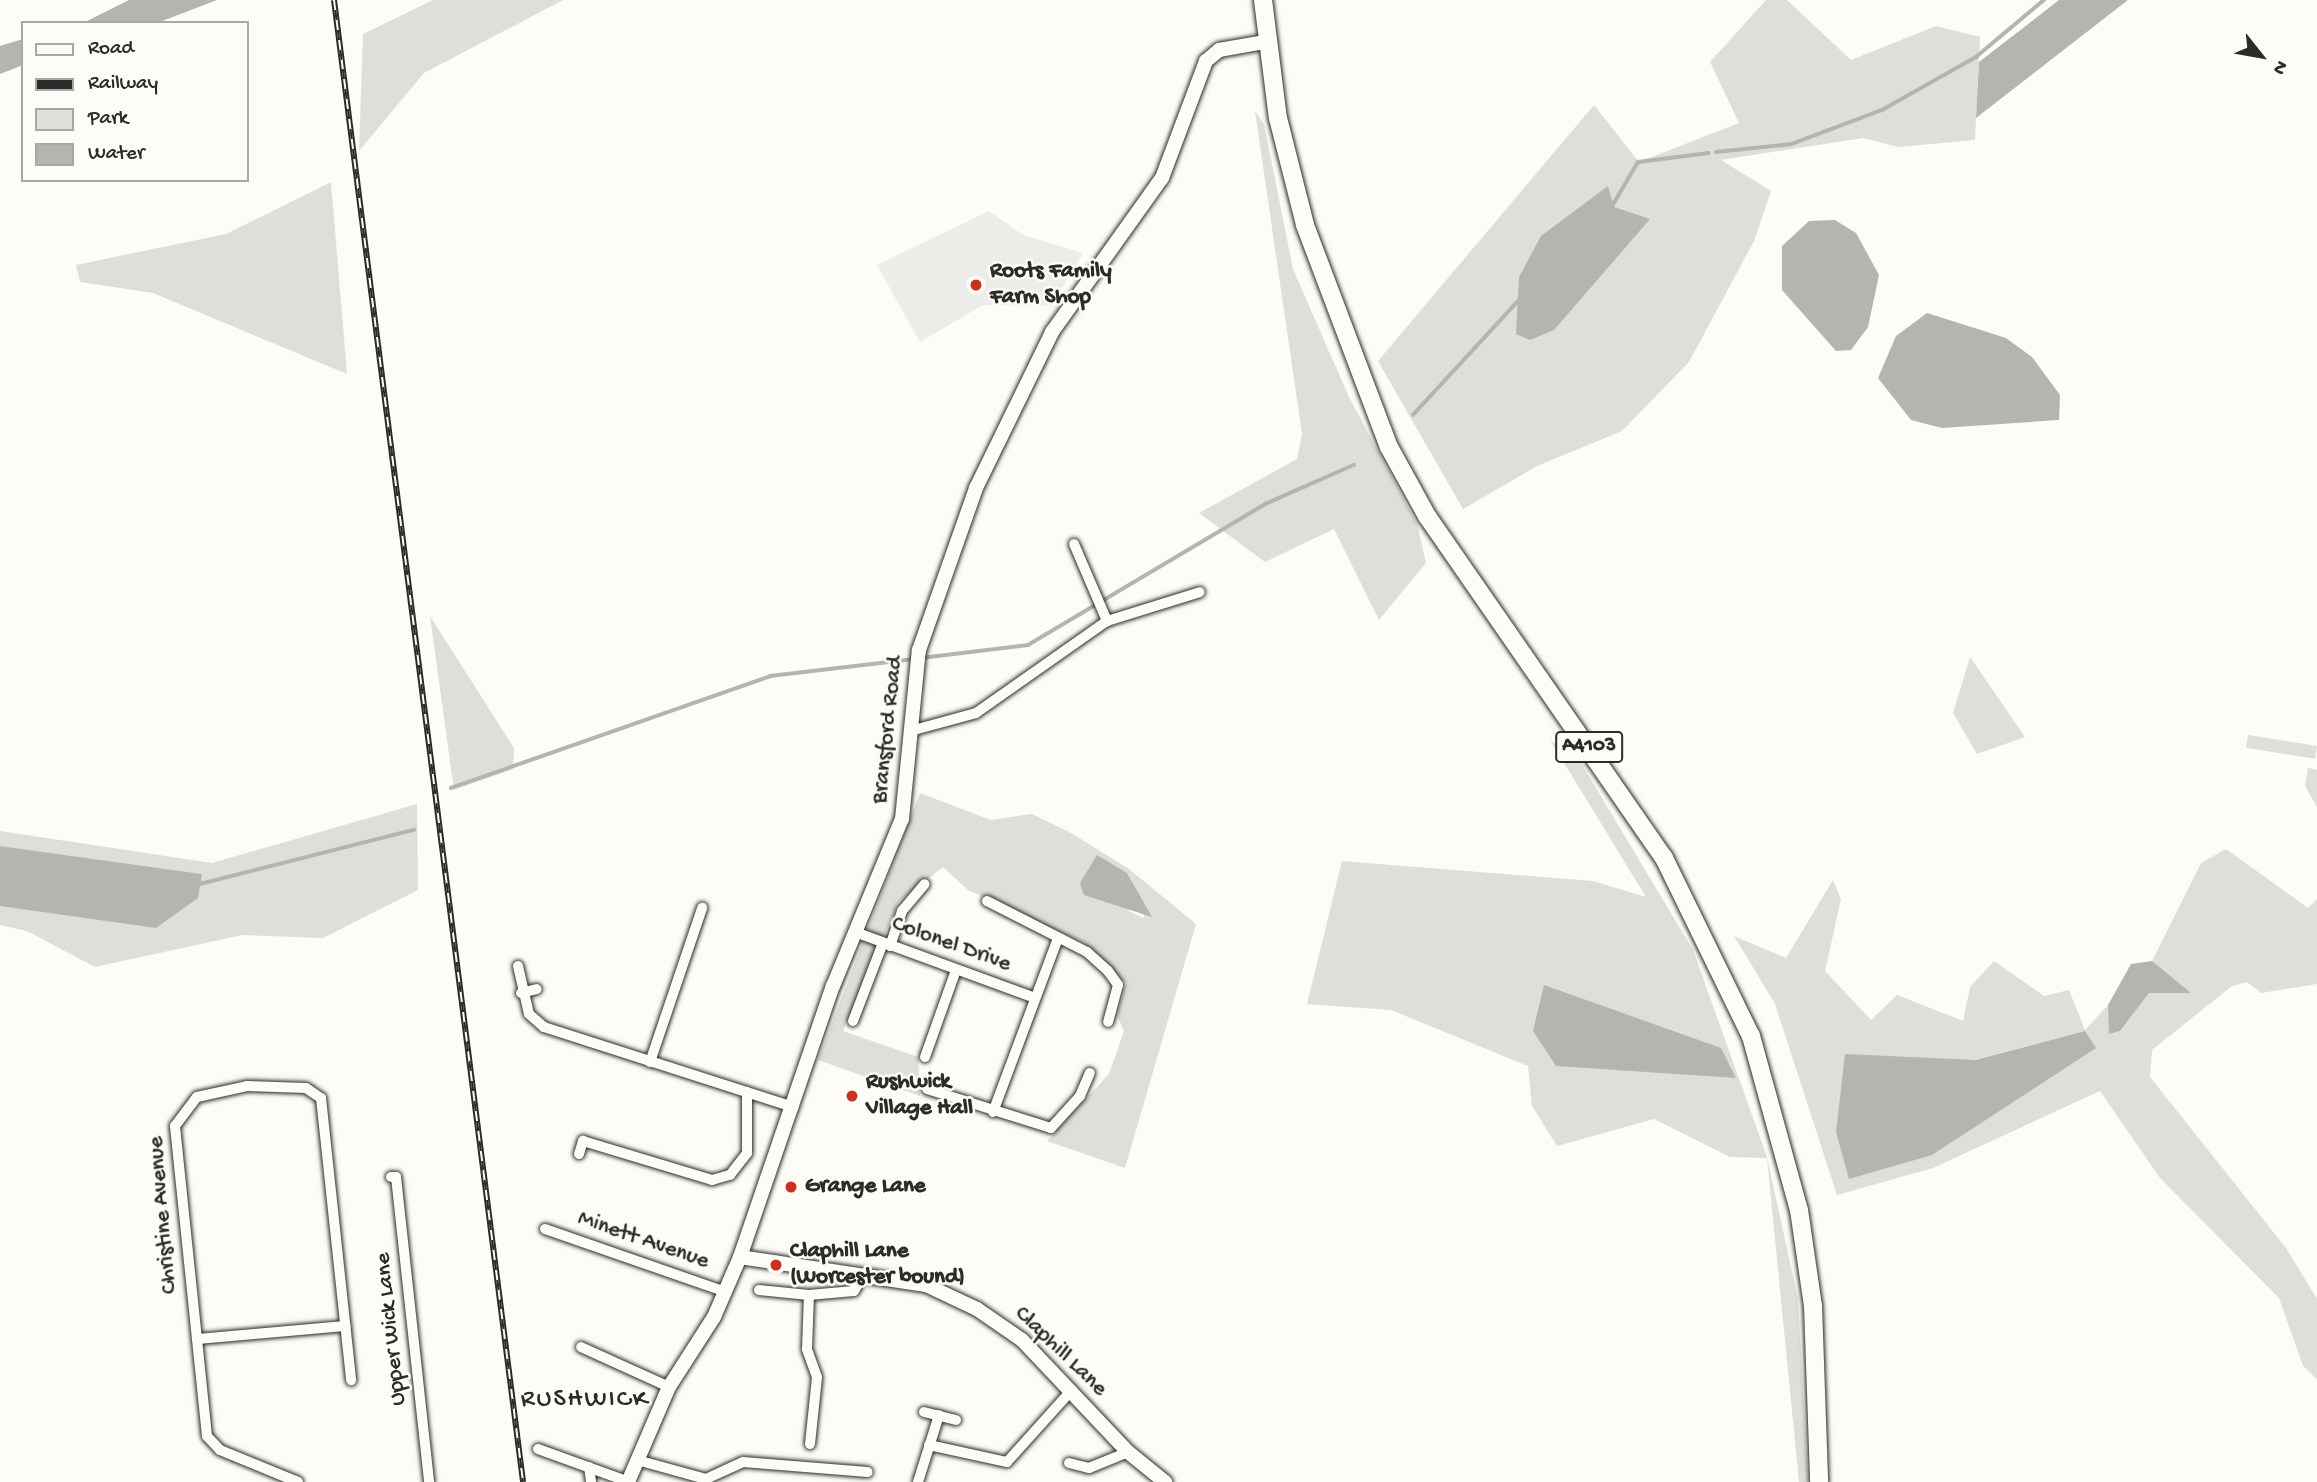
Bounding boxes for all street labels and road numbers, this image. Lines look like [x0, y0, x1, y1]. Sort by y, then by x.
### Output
street label: Bransford Road [868, 655, 910, 805]
road number: A4103 [1554, 730, 1624, 764]
street label: Colonel Drive [888, 911, 1014, 979]
street label: Christine Avenue [143, 1135, 185, 1295]
street label: Minett Avenue [574, 1206, 712, 1276]
street label: Upper Wick Lane [370, 1251, 414, 1407]
street label: Claphill Lane [1008, 1301, 1112, 1403]

